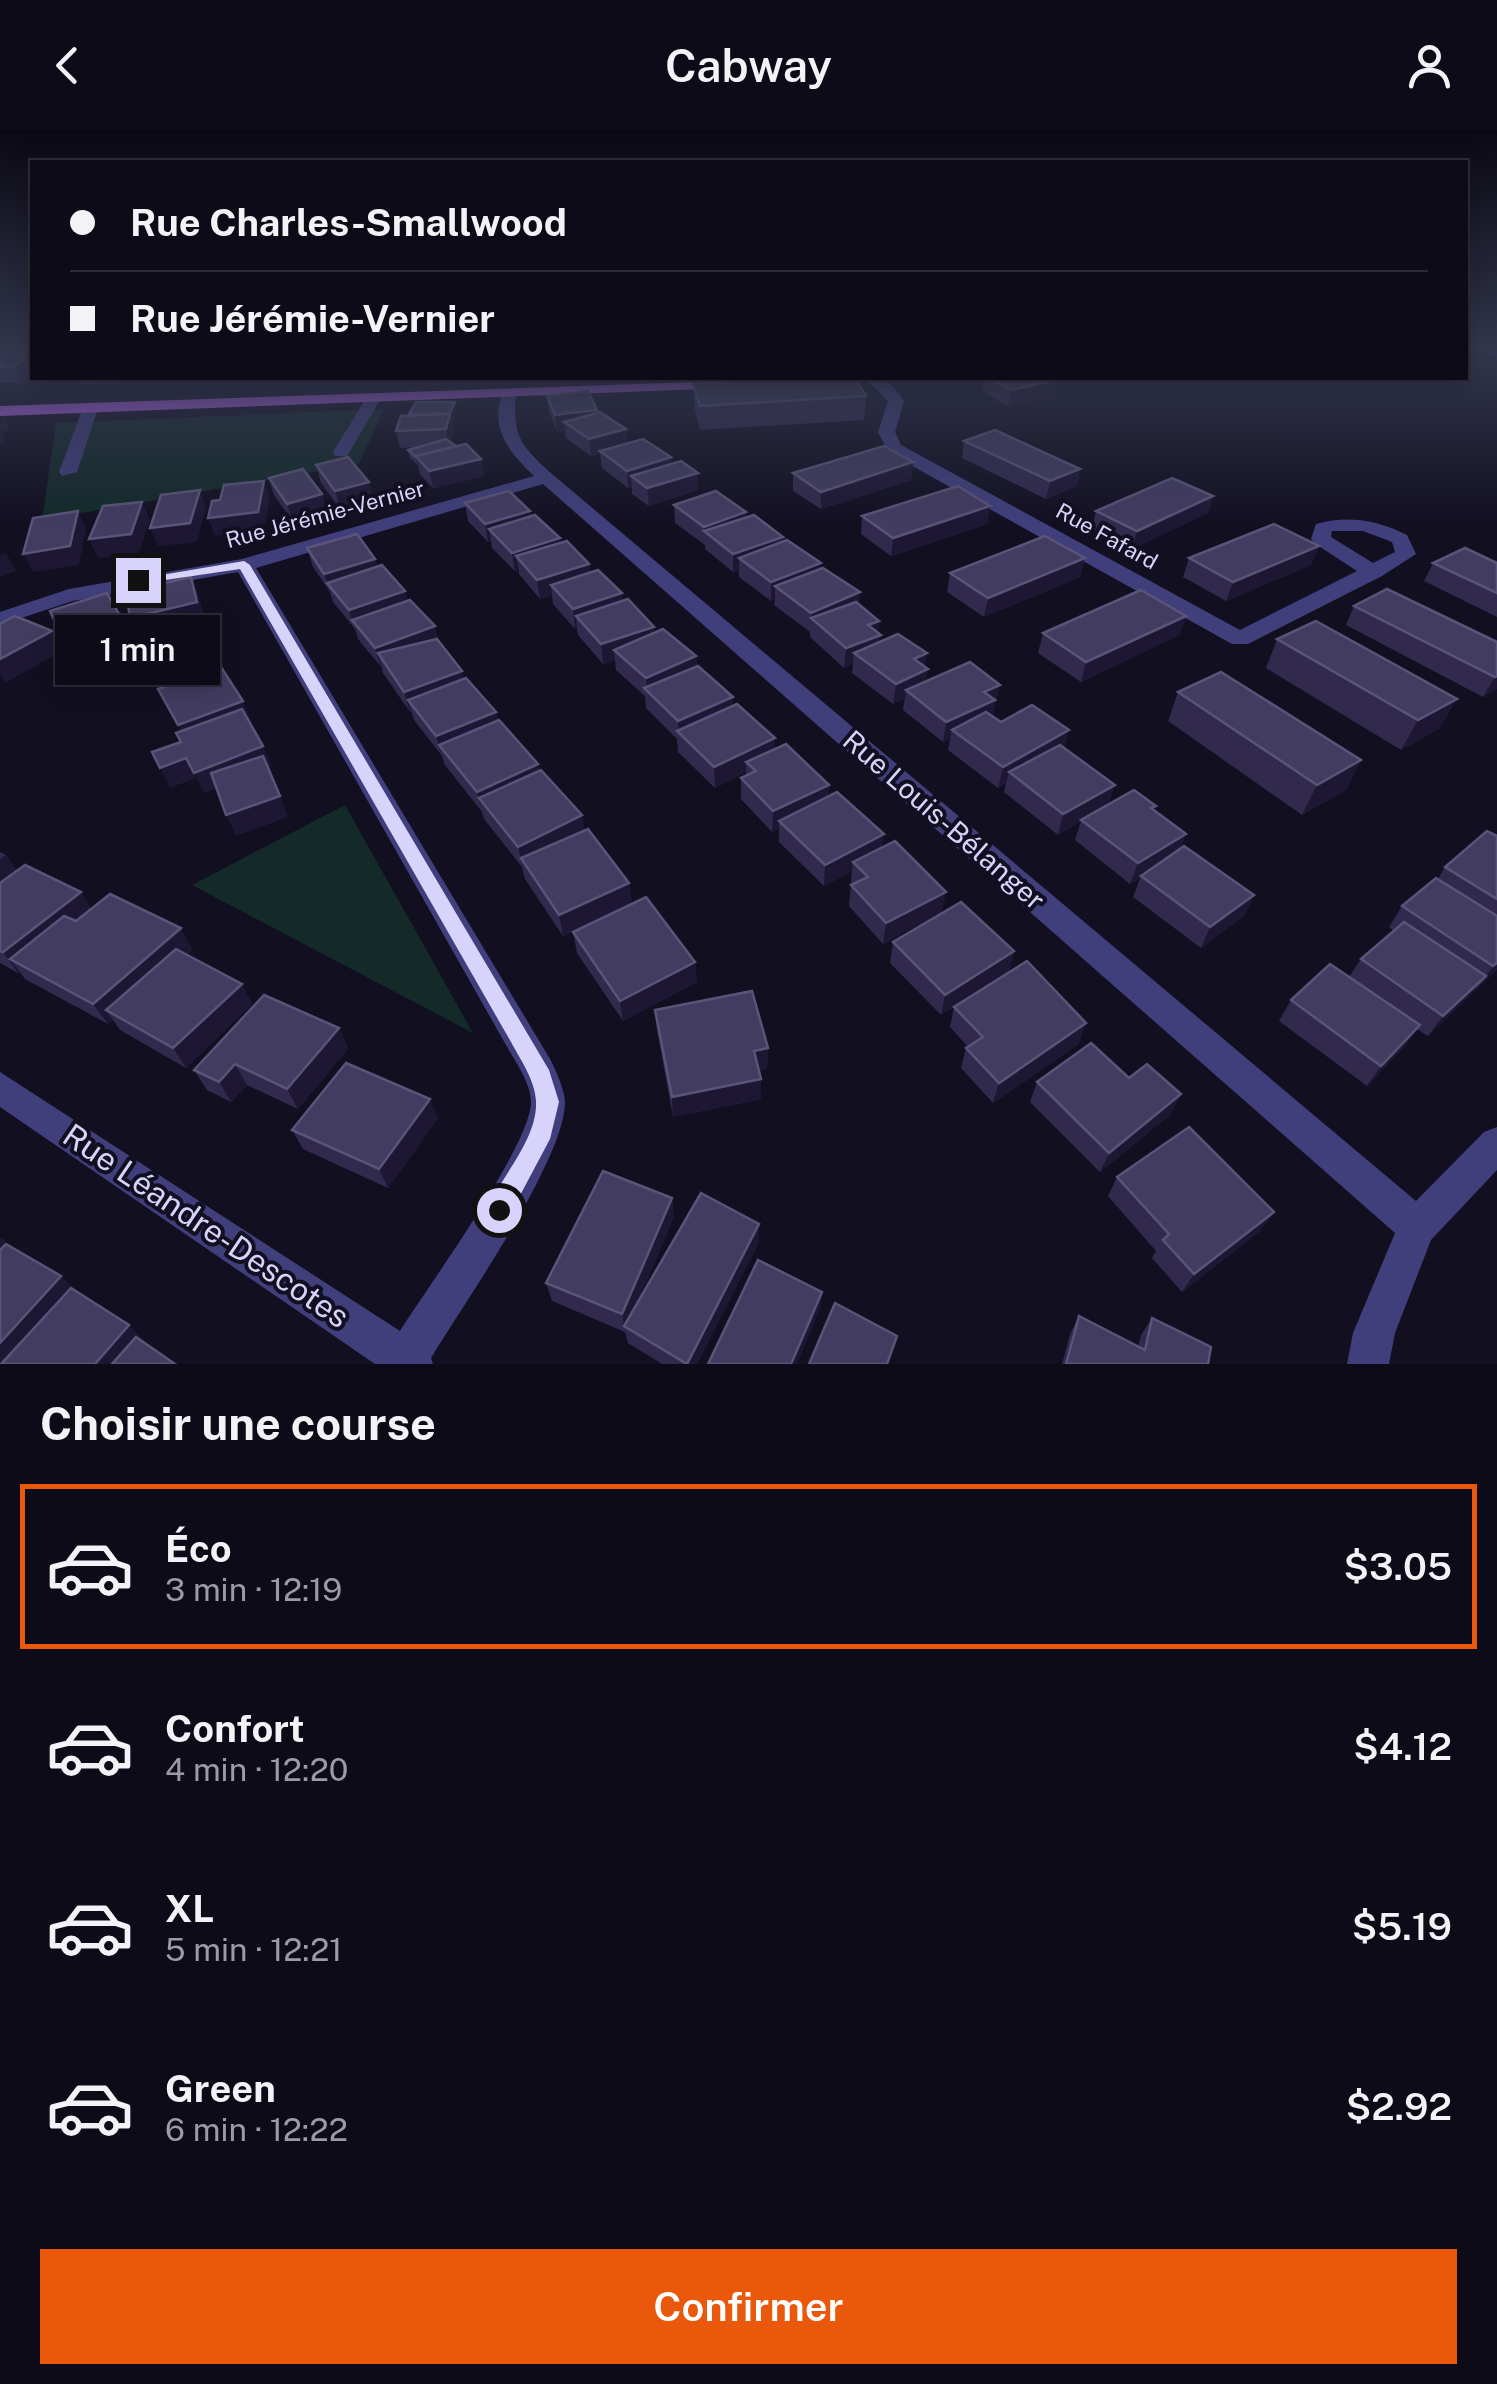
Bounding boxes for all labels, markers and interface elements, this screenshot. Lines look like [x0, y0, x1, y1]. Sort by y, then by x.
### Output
icon: back [40, 38, 95, 93]
icon: person [1402, 38, 1457, 93]
text: Cabway [665, 39, 832, 92]
text: Rue Charles-Smallwood [130, 200, 567, 245]
text: Rue Jérémie-Vernier [130, 296, 495, 341]
street label: Rue Jérémie-Vernier [223, 475, 427, 553]
street label: Rue Fafard [1052, 497, 1162, 575]
route end [116, 558, 161, 603]
callout: 1 min [56, 615, 220, 685]
text: 1 min [99, 631, 176, 668]
street label: Rue Louis-Bélanger [837, 723, 1052, 916]
street label: Rue Léandre-Descotes [56, 1116, 356, 1335]
route start [477, 1188, 522, 1233]
text: Choisir une course [40, 1397, 436, 1450]
icon: car [45, 1522, 135, 1612]
text: Éco [165, 1526, 232, 1571]
text: $3.05 [1343, 1544, 1452, 1589]
text: 3 min · 12:19 [165, 1571, 342, 1608]
icon: car [45, 1702, 135, 1792]
text: Confort [165, 1706, 305, 1751]
text: $4.12 [1353, 1724, 1452, 1769]
text: 4 min · 12:20 [165, 1751, 348, 1788]
icon: car [45, 1882, 135, 1972]
text: XL [165, 1886, 214, 1931]
text: $5.19 [1352, 1904, 1452, 1949]
text: 5 min · 12:21 [165, 1931, 342, 1968]
icon: car [45, 2062, 135, 2152]
text: Green [165, 2066, 276, 2111]
text: $2.92 [1346, 2084, 1452, 2129]
text: 6 min · 12:22 [165, 2111, 348, 2148]
button: Confirmer [40, 2249, 1457, 2364]

